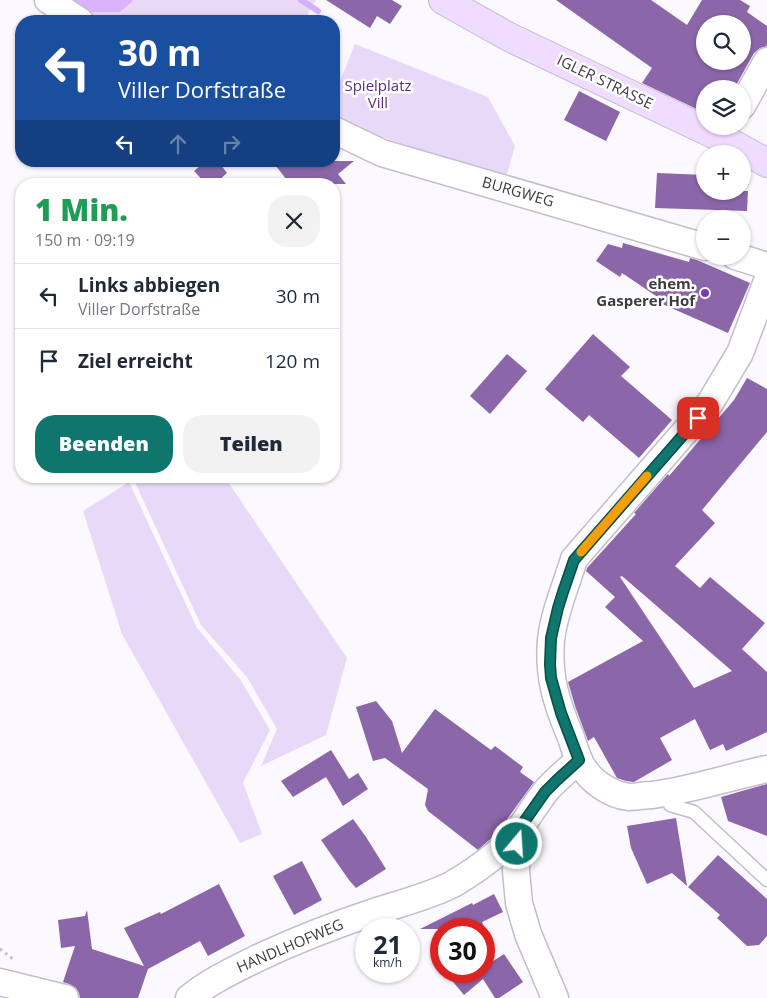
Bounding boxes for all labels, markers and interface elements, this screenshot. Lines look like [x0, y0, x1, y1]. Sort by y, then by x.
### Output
map controls [696, 15, 751, 265]
button: search [696, 15, 751, 70]
text: 30 m [118, 29, 201, 76]
icon: left [35, 35, 100, 100]
street label: IGLER STRASSE [554, 49, 657, 113]
text: Viller Dorfstraße [118, 74, 286, 104]
park label: Spielplatz Vill [344, 75, 412, 112]
button: layers [696, 80, 751, 135]
icon: left [111, 130, 139, 158]
icon: ahead [164, 130, 192, 158]
icon: right [217, 130, 245, 158]
button: + [696, 145, 751, 200]
street label: BURGWEG [480, 171, 557, 211]
text: 1 Min. [35, 189, 128, 230]
button: close [268, 195, 320, 247]
button: − [696, 210, 751, 265]
text: 150 m · 09:19 [35, 229, 135, 251]
text: Links abbiegen [78, 272, 220, 298]
place label: ehem. Gasperer Hof [596, 273, 696, 310]
icon: left [35, 282, 63, 310]
text: 30 m [276, 283, 320, 309]
marker: ehem. Gasperer Hof [699, 287, 711, 299]
text: Viller Dorfstraße [78, 298, 200, 320]
icon: arrive [35, 347, 63, 375]
text: Ziel erreicht [78, 348, 193, 374]
text: 120 m [265, 348, 320, 374]
pin [677, 397, 719, 439]
icon: arrive [684, 404, 712, 432]
button: Beenden [35, 415, 173, 473]
button: Teilen [183, 415, 320, 473]
position arrow [490, 817, 542, 869]
street label: HANDLHOFWEG [233, 914, 346, 977]
speed limit sign: 30 [430, 918, 495, 983]
text: 21 [373, 927, 402, 961]
text: km/h [373, 954, 402, 971]

